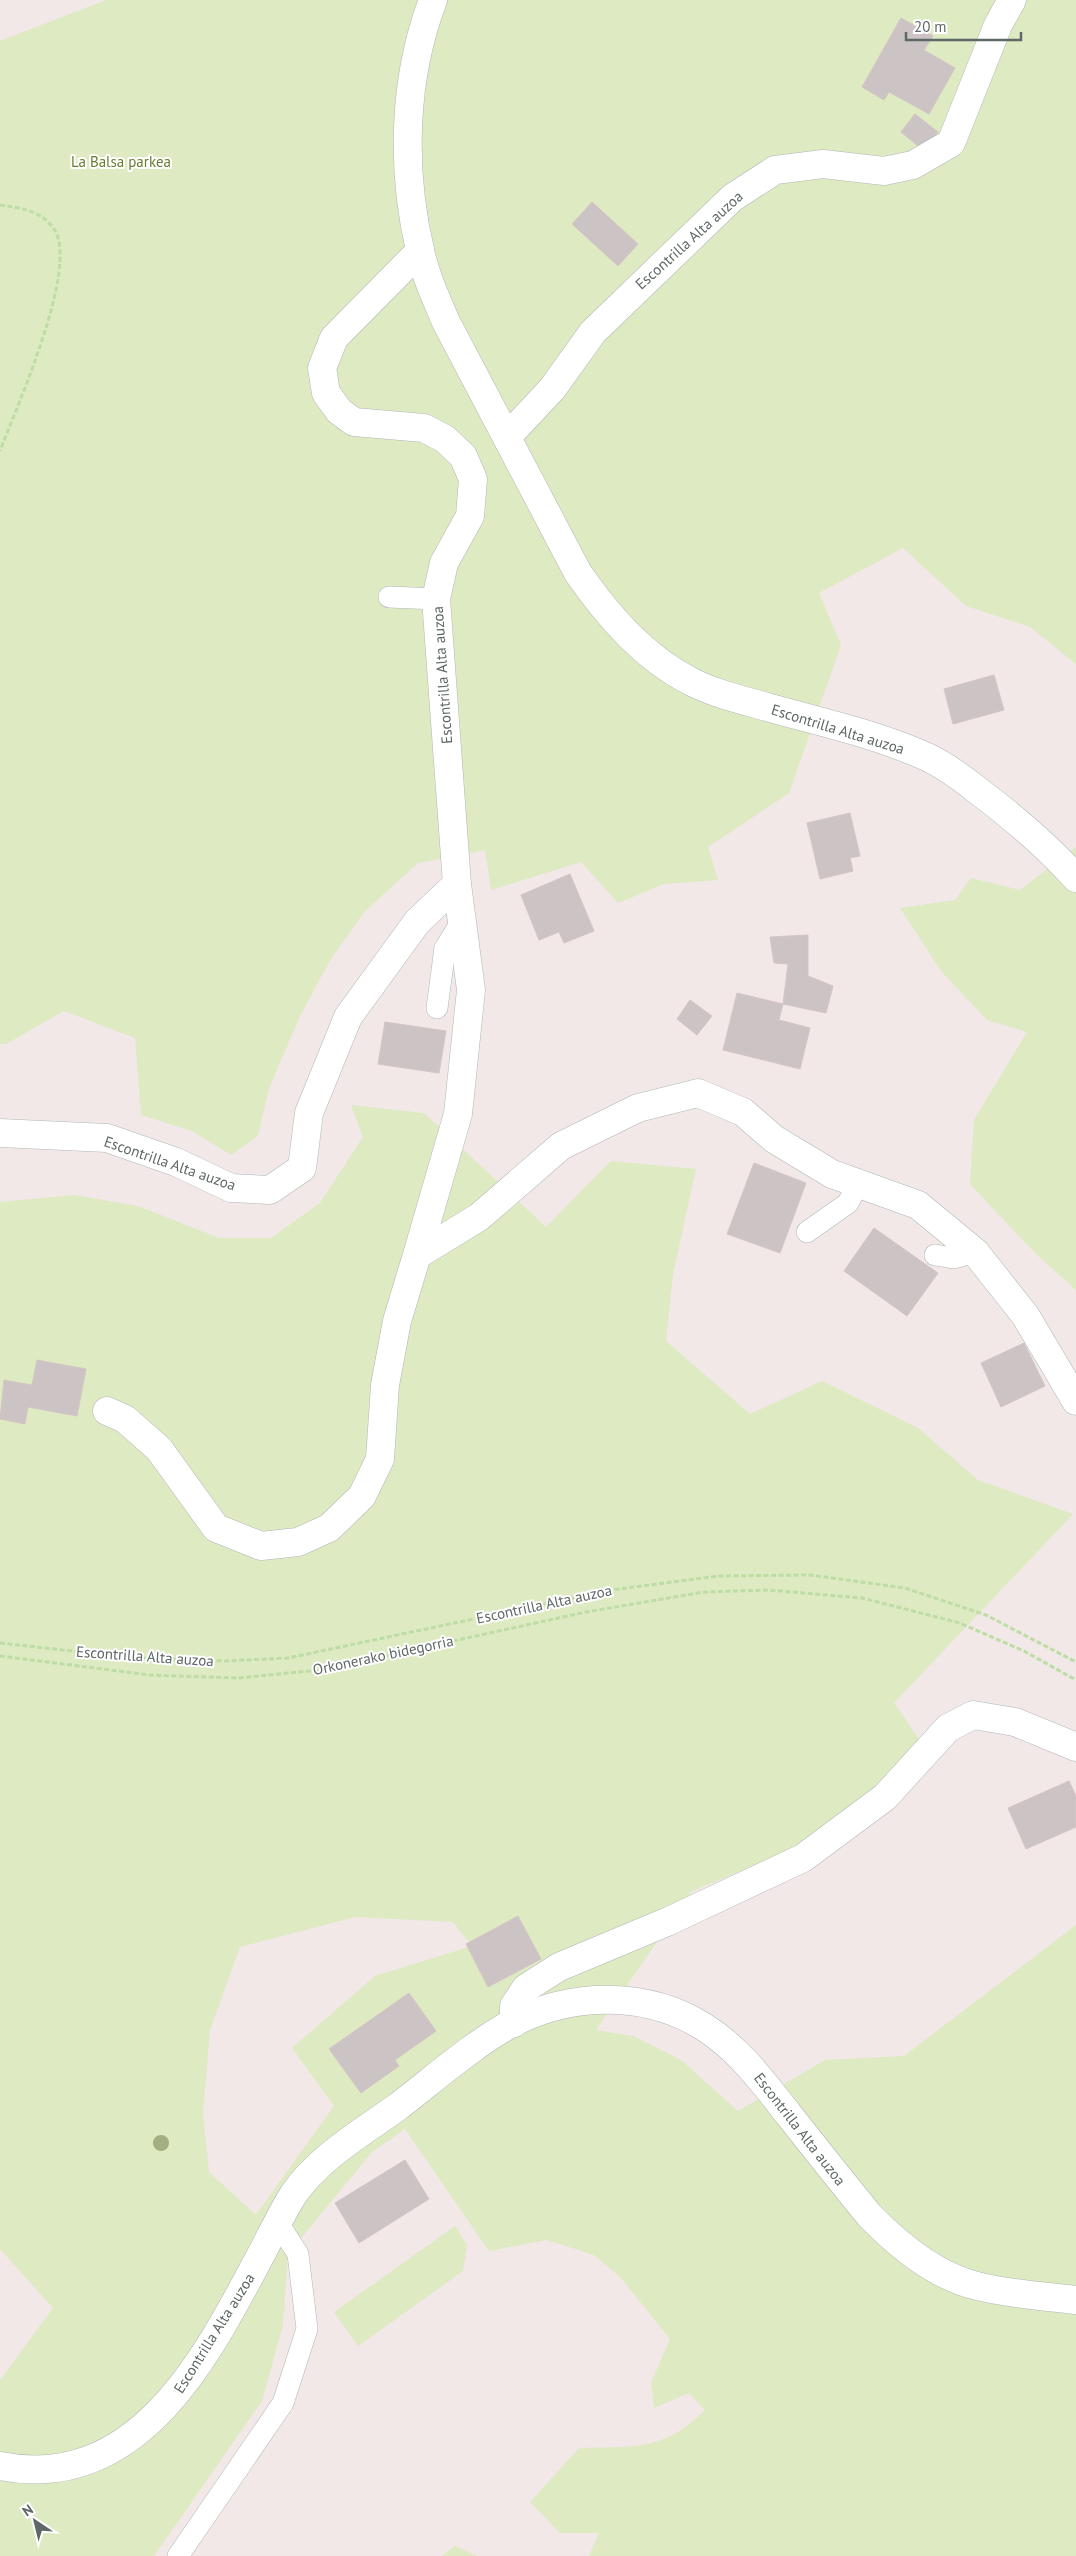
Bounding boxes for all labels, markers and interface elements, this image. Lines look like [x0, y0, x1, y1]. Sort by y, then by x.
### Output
scale bar [906, 10, 1021, 42]
text: 20 m [914, 17, 947, 36]
park label: La Balsa parkea [71, 152, 171, 171]
street label: Escontrilla Alta auzoa [631, 187, 747, 293]
street label: Escontrilla Alta auzoa [428, 605, 456, 745]
street label: Escontrilla Alta auzoa [769, 700, 907, 758]
street label: Escontrilla Alta auzoa [102, 1132, 238, 1194]
street label: Escontrilla Alta auzoa [474, 1580, 614, 1628]
street label: Orkonerako bidegorria [311, 1631, 455, 1679]
street label: Escontrilla Alta auzoa [75, 1642, 215, 1670]
street label: Escontrilla Alta auzoa [750, 2069, 850, 2189]
street label: Escontrilla Alta auzoa [169, 2269, 259, 2397]
north arrow [10, 2496, 60, 2546]
text: N [19, 2500, 36, 2520]

